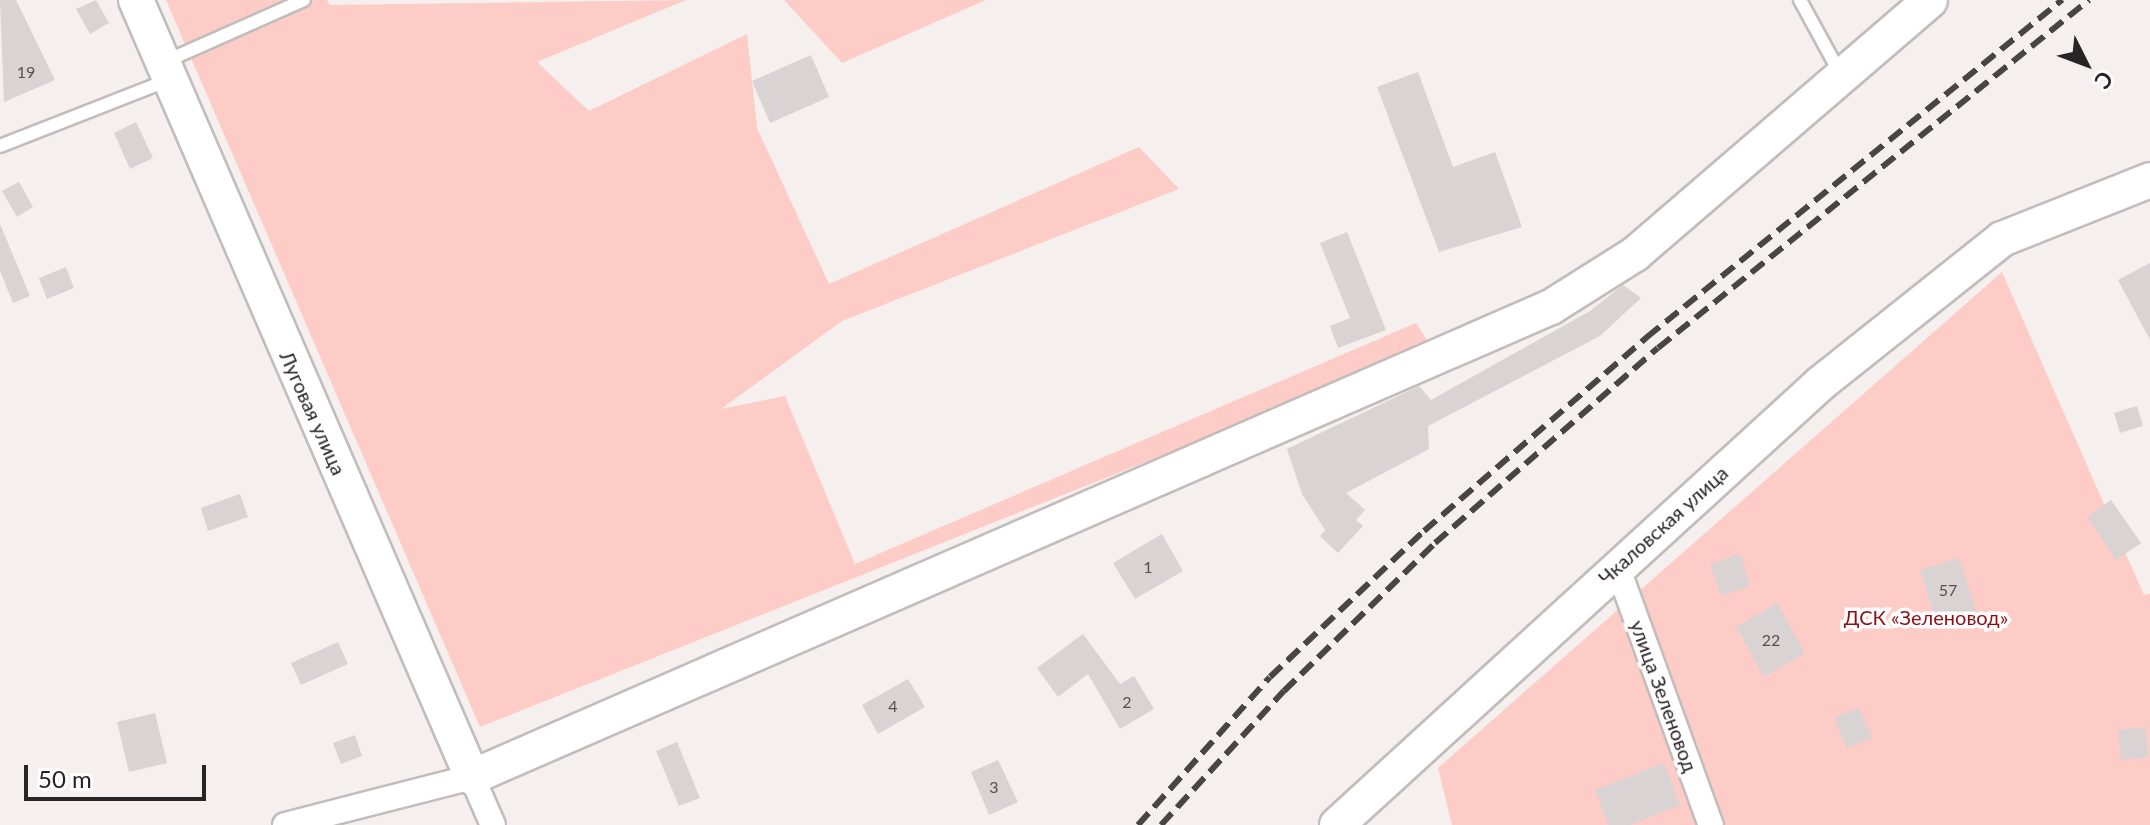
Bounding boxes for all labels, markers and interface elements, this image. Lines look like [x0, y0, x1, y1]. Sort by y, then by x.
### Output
north arrow [2046, 24, 2126, 104]
house number: 19 [17, 62, 35, 82]
text: С [2089, 66, 2119, 95]
street label: Луговая улица [275, 347, 351, 479]
street label: Чкаловская улица [1593, 461, 1733, 589]
house number: 1 [1143, 557, 1153, 577]
house number: 57 [1939, 580, 1957, 600]
park label: ДСК «Зеленовод» [1844, 605, 2008, 629]
street label: улица Зеленовод [1625, 617, 1703, 775]
house number: 22 [1762, 630, 1780, 650]
house number: 2 [1122, 692, 1132, 712]
house number: 4 [888, 696, 898, 716]
scale bar [28, 749, 210, 799]
text: 50 m [38, 764, 92, 793]
house number: 3 [989, 777, 999, 797]

